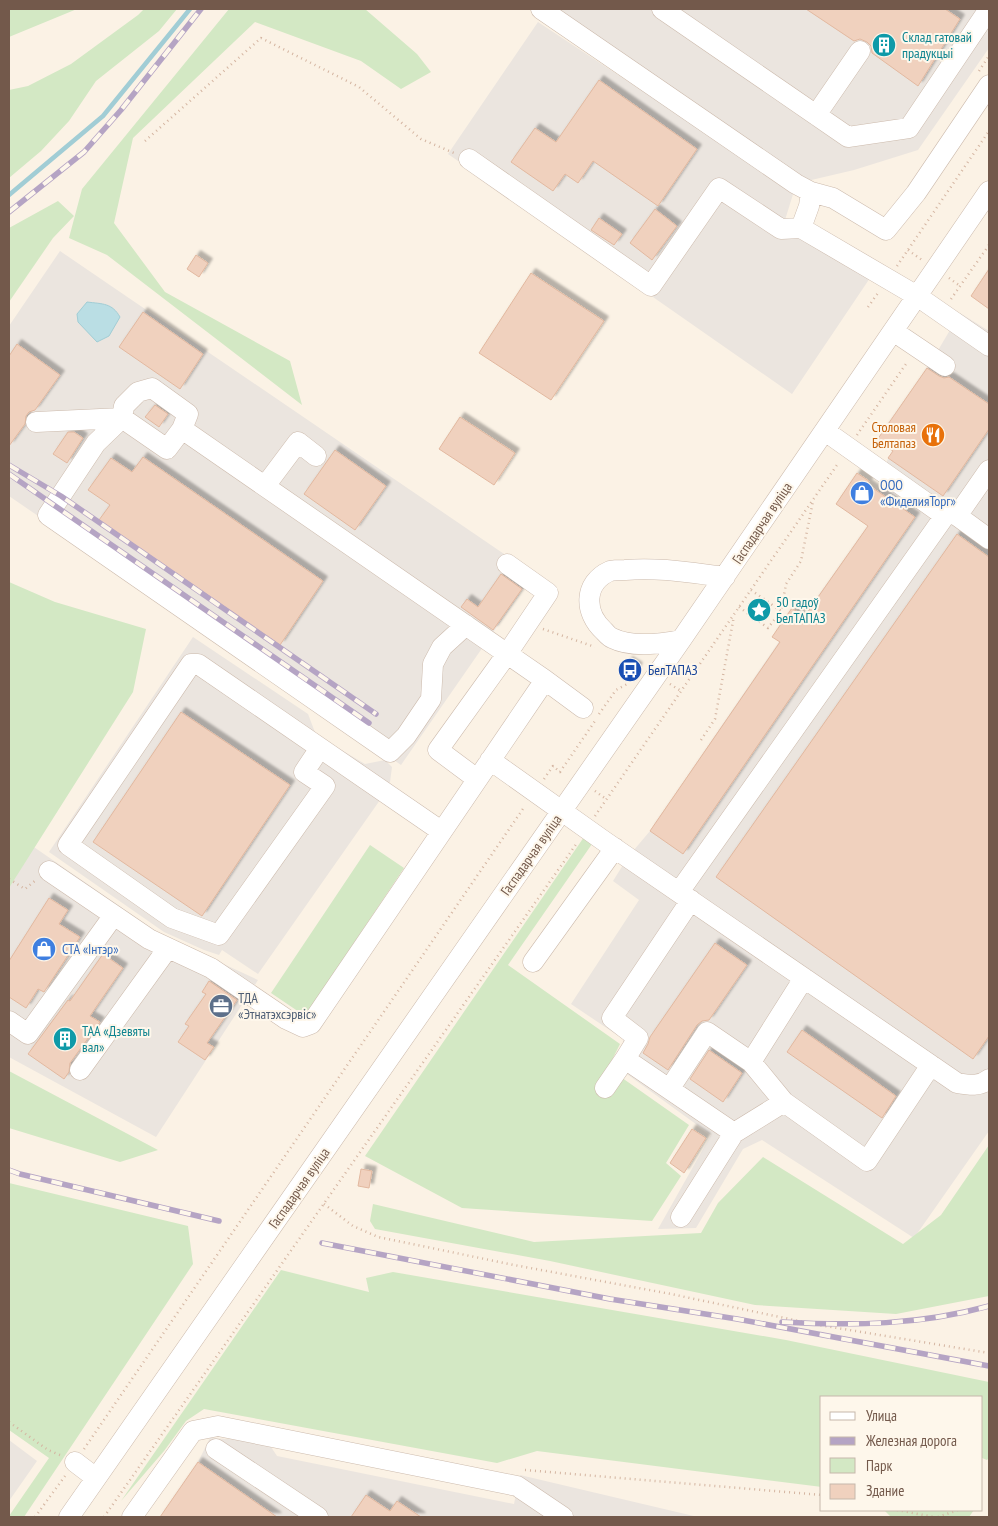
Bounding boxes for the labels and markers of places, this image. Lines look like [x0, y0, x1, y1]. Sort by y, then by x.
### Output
place label: Склад гатовай прадукцыі [902, 28, 972, 62]
building icon: Склад гатовай прадукцыі [871, 32, 897, 58]
place label: Столовая Белтапаз [872, 418, 916, 452]
restaurant icon: Столовая Белтапаз [920, 422, 946, 448]
place label: ООО «ФиделияТорг» [880, 476, 956, 510]
shop icon: ООО «ФиделияТорг» [849, 480, 875, 506]
place label: 50 гадоў БелТАПАЗ [776, 593, 826, 627]
place icon: 50 гадоў БелТАПАЗ [746, 597, 772, 623]
bus stop icon: БелТАПАЗ [617, 657, 643, 683]
place label: БелТАПАЗ [648, 661, 698, 679]
shop icon: СТА «Інтэр» [31, 936, 57, 962]
place label: СТА «Інтэр» [62, 940, 119, 958]
place label: ТДА «Этнатэхсэрвіс» [238, 989, 316, 1023]
office icon: ТДА «Этнатэхсэрвіс» [208, 993, 234, 1019]
place label: ТАА «Дзевяты вал» [82, 1022, 150, 1056]
building icon: ТАА «Дзевяты вал» [52, 1026, 78, 1052]

